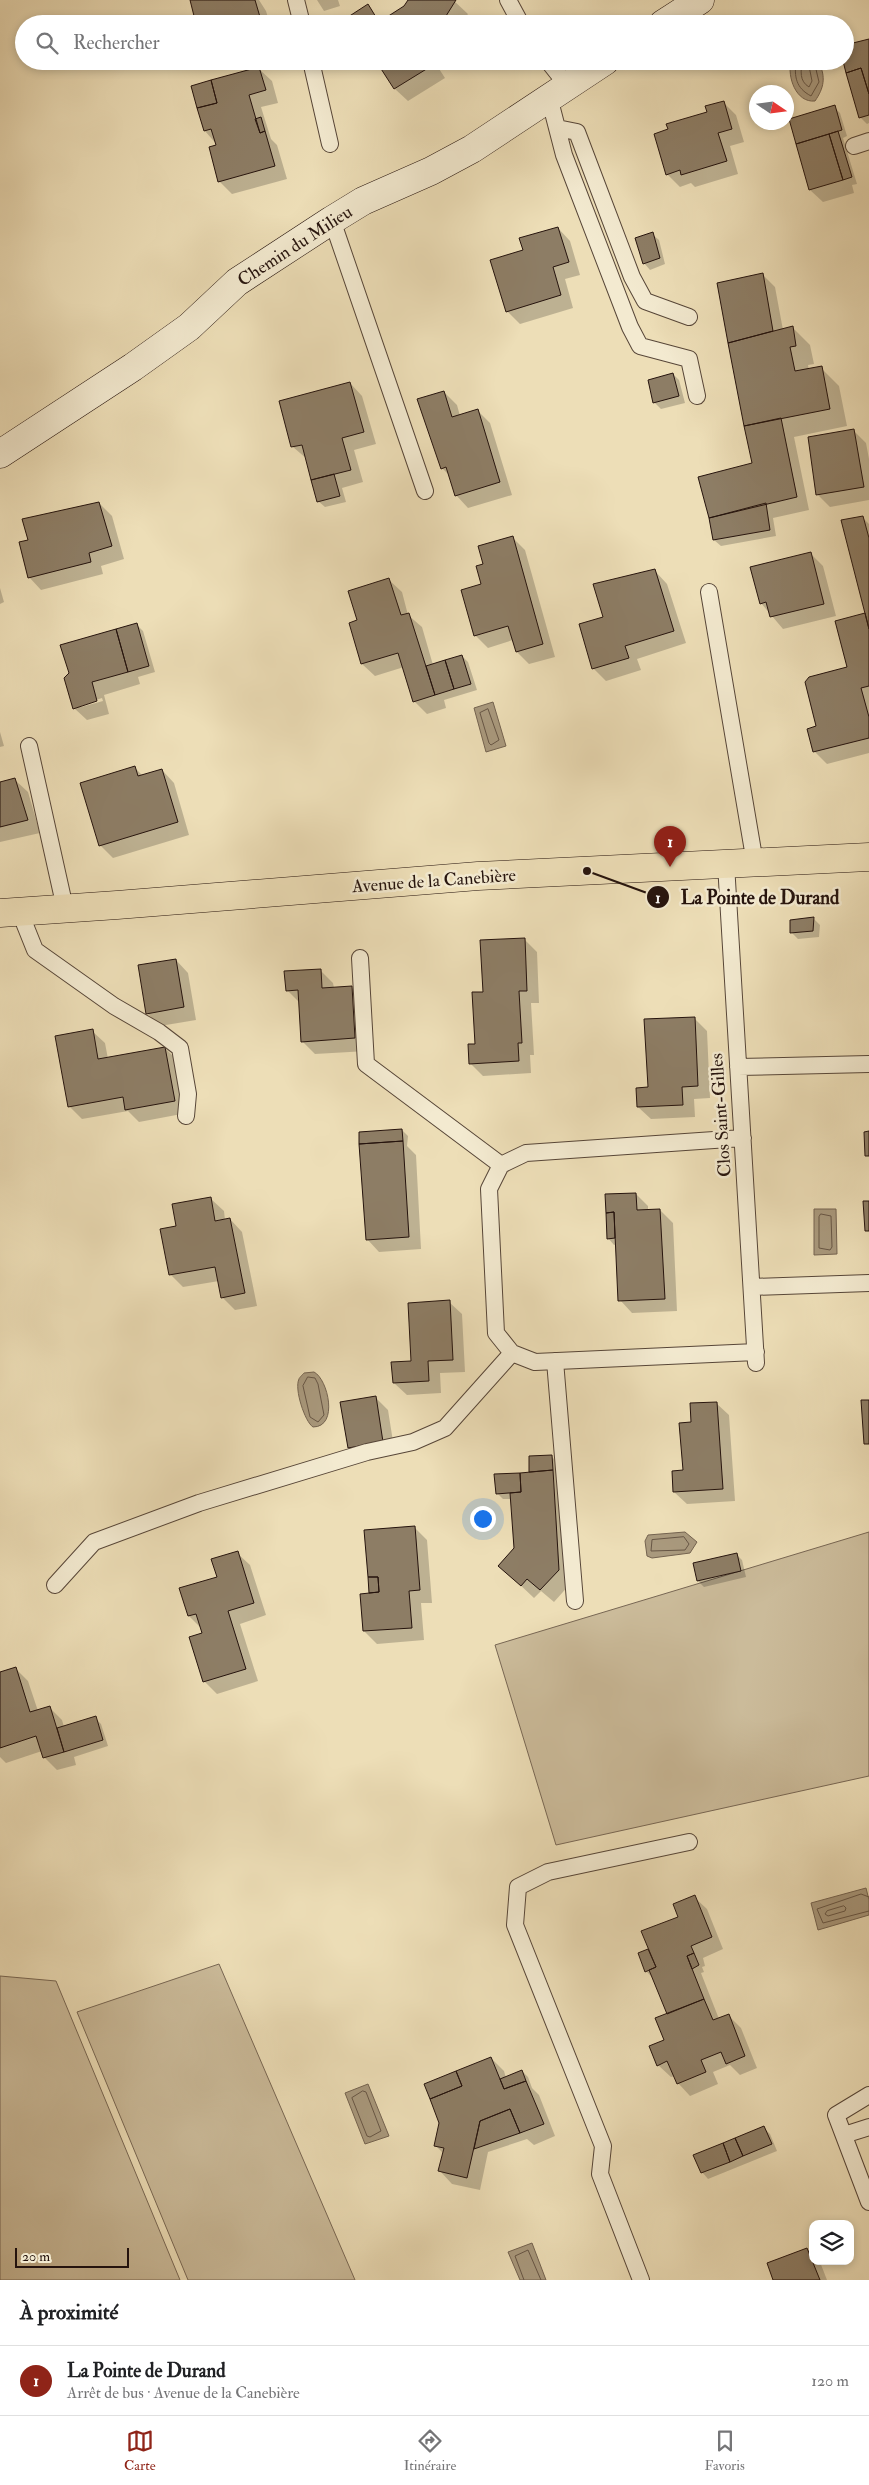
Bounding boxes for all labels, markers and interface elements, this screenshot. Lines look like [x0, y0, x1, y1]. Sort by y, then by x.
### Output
search box [15, 15, 854, 70]
icon: search [33, 29, 61, 57]
text: Rechercher [73, 31, 160, 55]
north arrow [749, 85, 794, 130]
street label: Chemin du Milieu [233, 200, 357, 292]
pin: 1 [654, 826, 686, 867]
street label: Avenue de la Canebière [350, 864, 517, 898]
callout: La Pointe de Durand [646, 880, 849, 914]
text: La Pointe de Durand [681, 886, 840, 910]
text: 1 [655, 889, 661, 908]
street label: Clos Saint-Gilles [705, 1052, 737, 1178]
your location [470, 1506, 496, 1532]
map controls [809, 2220, 854, 2265]
button: layers [809, 2220, 854, 2265]
scale bar [15, 2245, 129, 2268]
text: 20 m [22, 2248, 50, 2265]
text: À proximité [20, 2299, 118, 2326]
text: La Pointe de Durand [67, 2359, 226, 2383]
text: 1 [33, 2371, 39, 2391]
text: 120 m [811, 2371, 849, 2391]
text: Arrêt de bus · Avenue de la Canebière [67, 2383, 300, 2403]
tab: Carte [124, 2427, 156, 2474]
tab: Itinéraire [404, 2427, 456, 2474]
tab: Favoris [705, 2427, 745, 2474]

